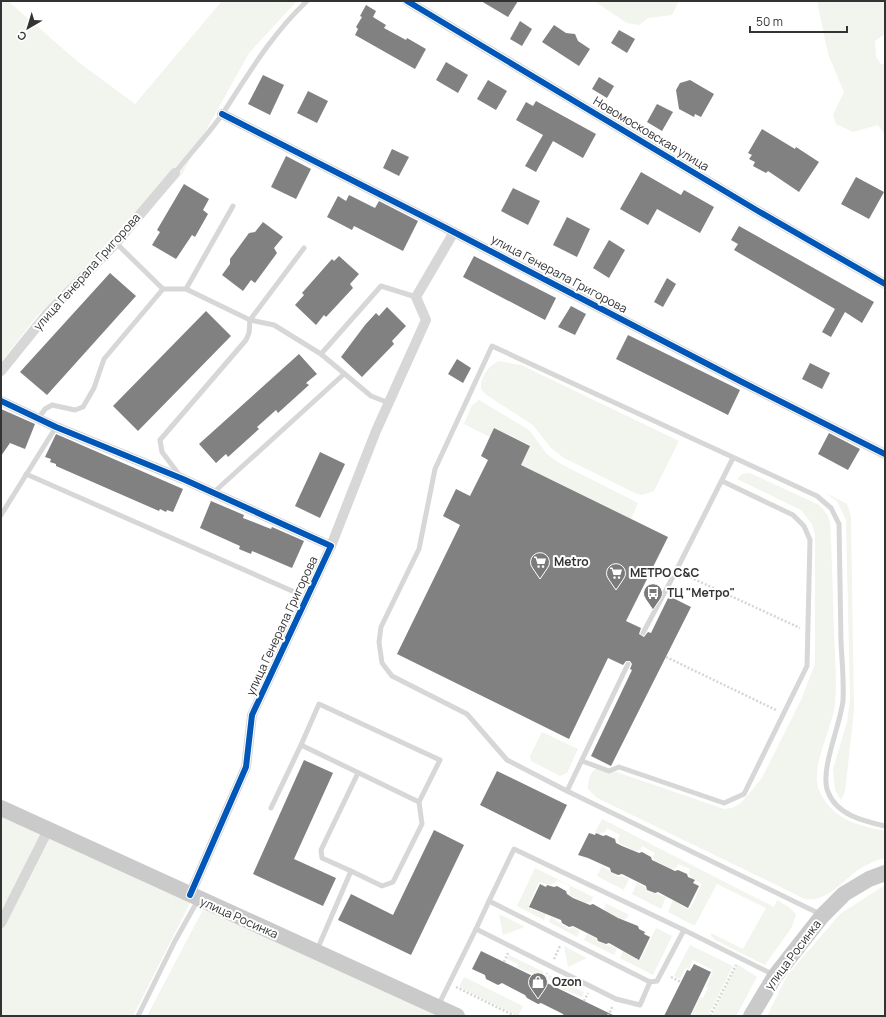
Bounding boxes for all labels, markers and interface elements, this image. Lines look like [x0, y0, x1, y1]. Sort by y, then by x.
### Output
north arrow [8, 8, 48, 48]
scale bar [750, 8, 847, 34]
text: 50 m [756, 13, 783, 30]
text: С [14, 28, 29, 45]
street label: Новомосковская улица [590, 92, 712, 175]
street label: улица Генерала Григорова [29, 209, 144, 334]
street label: улица Генерала Григорова [488, 230, 630, 317]
supermarket icon: Metro [529, 551, 551, 579]
street label: улица Генерала Григорова [242, 553, 321, 698]
place label: Metro [554, 553, 589, 570]
supermarket icon: МЕТРО С&С [605, 562, 627, 590]
place label: МЕТРО С&С [630, 564, 699, 581]
bus stop icon: ТЦ "Метро" [642, 582, 664, 610]
place label: ТЦ "Метро" [667, 584, 735, 601]
street label: улица Росинка [197, 893, 281, 942]
street label: улица Росинка [761, 916, 825, 993]
shop icon: Ozon [527, 971, 549, 999]
place label: Ozon [552, 973, 582, 990]

